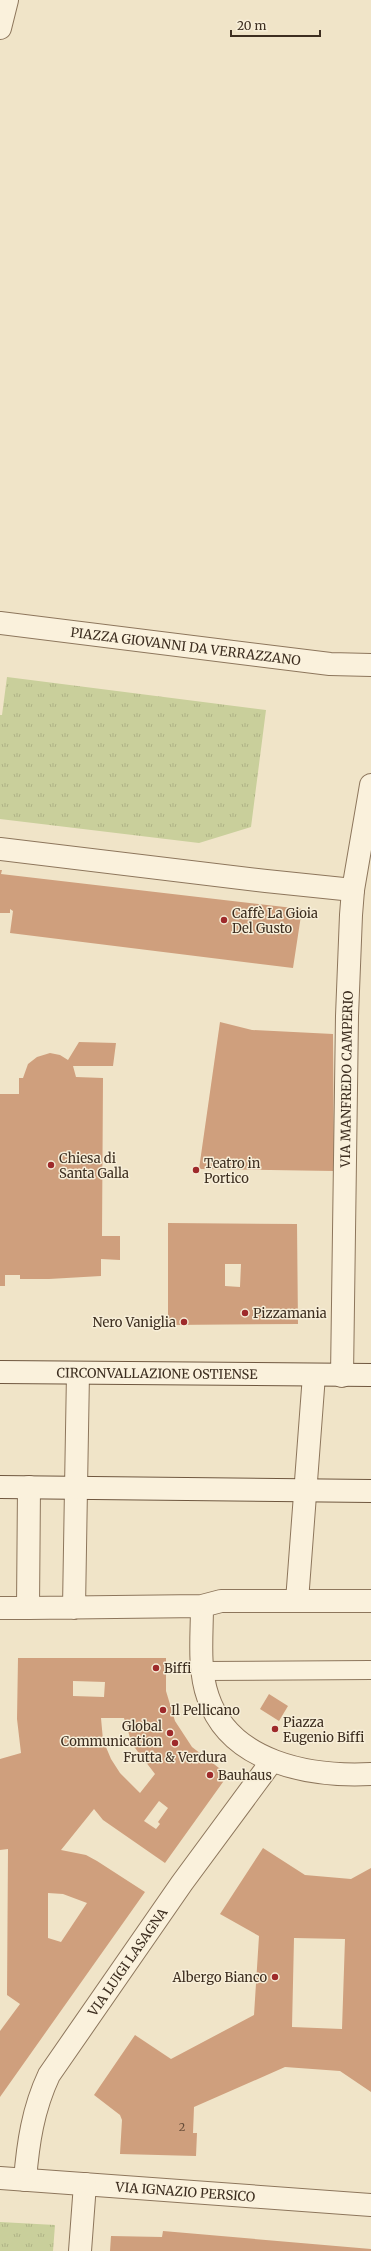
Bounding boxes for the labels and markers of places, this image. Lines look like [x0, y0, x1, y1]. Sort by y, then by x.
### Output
place label: Caffè La Gioia Del Gusto [232, 905, 318, 937]
marker: Caffè La Gioia Del Gusto [219, 915, 229, 925]
place label: Chiesa di Santa Galla [59, 1150, 129, 1182]
place label: Teatro in Portico [204, 1155, 261, 1187]
marker: Chiesa di Santa Galla [46, 1160, 56, 1170]
marker: Teatro in Portico [191, 1165, 201, 1175]
place label: Pizzamania [253, 1305, 327, 1322]
marker: Pizzamania [240, 1308, 250, 1318]
place label: Nero Vaniglia [93, 1314, 176, 1331]
marker: Nero Vaniglia [179, 1317, 189, 1327]
place label: Biffi [164, 1660, 192, 1677]
marker: Biffi [151, 1663, 161, 1673]
place label: Il Pellicano [171, 1702, 240, 1719]
marker: Il Pellicano [158, 1705, 168, 1715]
place label: Piazza Eugenio Biffi [283, 1714, 365, 1746]
place label: Global Communication [61, 1718, 162, 1750]
marker: Piazza Eugenio Biffi [270, 1724, 280, 1734]
marker: Global Communication [165, 1728, 175, 1738]
marker: Frutta & Verdura [170, 1738, 180, 1748]
place label: Frutta & Verdura [123, 1749, 227, 1766]
place label: Bauhaus [218, 1767, 272, 1784]
marker: Bauhaus [205, 1770, 215, 1780]
place label: Albergo Bianco [171, 1969, 267, 1986]
marker: Albergo Bianco [270, 1972, 280, 1982]

